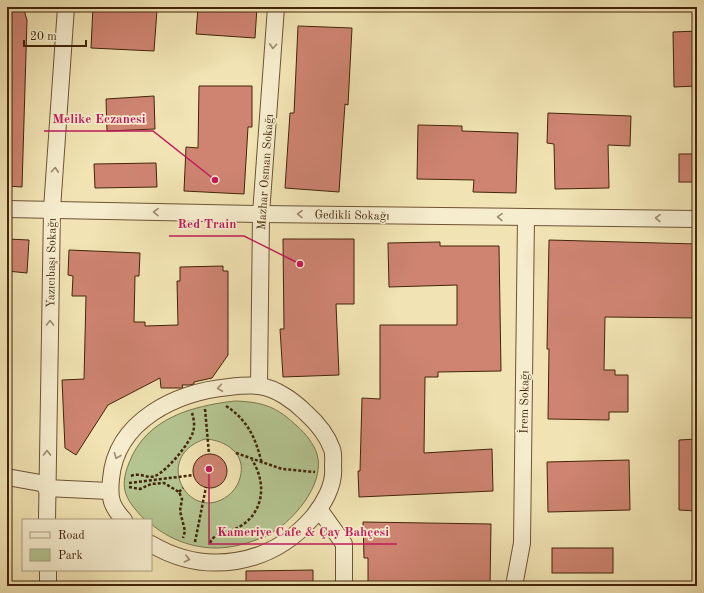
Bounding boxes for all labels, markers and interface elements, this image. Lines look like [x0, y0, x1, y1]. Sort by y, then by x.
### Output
scale bar [24, 22, 86, 48]
text: 20 m [30, 31, 57, 43]
one-way arrow [269, 43, 278, 49]
callout: Melike Eczanesi [44, 106, 153, 131]
text: Melike Eczanesi [52, 113, 146, 126]
street label: Mazhar Osman Sokağı [256, 114, 276, 230]
one-way arrow [50, 167, 59, 173]
one-way arrow [153, 208, 159, 216]
street label: Gedikli Sokağı [314, 209, 390, 223]
one-way arrow [297, 210, 303, 219]
callout: Red Train [169, 211, 244, 236]
one-way arrow [497, 213, 503, 221]
one-way arrow [655, 214, 661, 222]
street label: Yazıcıbaşı Sokağı [45, 218, 59, 308]
text: Red Train [178, 218, 236, 231]
one-way arrow [46, 320, 54, 326]
street label: İrem Sokağı [514, 370, 532, 434]
one-way arrow [217, 383, 223, 392]
one-way arrow [43, 450, 51, 456]
one-way arrow [113, 453, 121, 460]
legend [22, 519, 152, 571]
callout: Kameriye Cafe & Çay Bahçesi [209, 519, 397, 544]
text: Kameriye Cafe & Çay Bahçesi [217, 526, 389, 539]
text: Road [58, 530, 85, 542]
text: Park [58, 550, 83, 562]
one-way arrow [183, 555, 190, 563]

